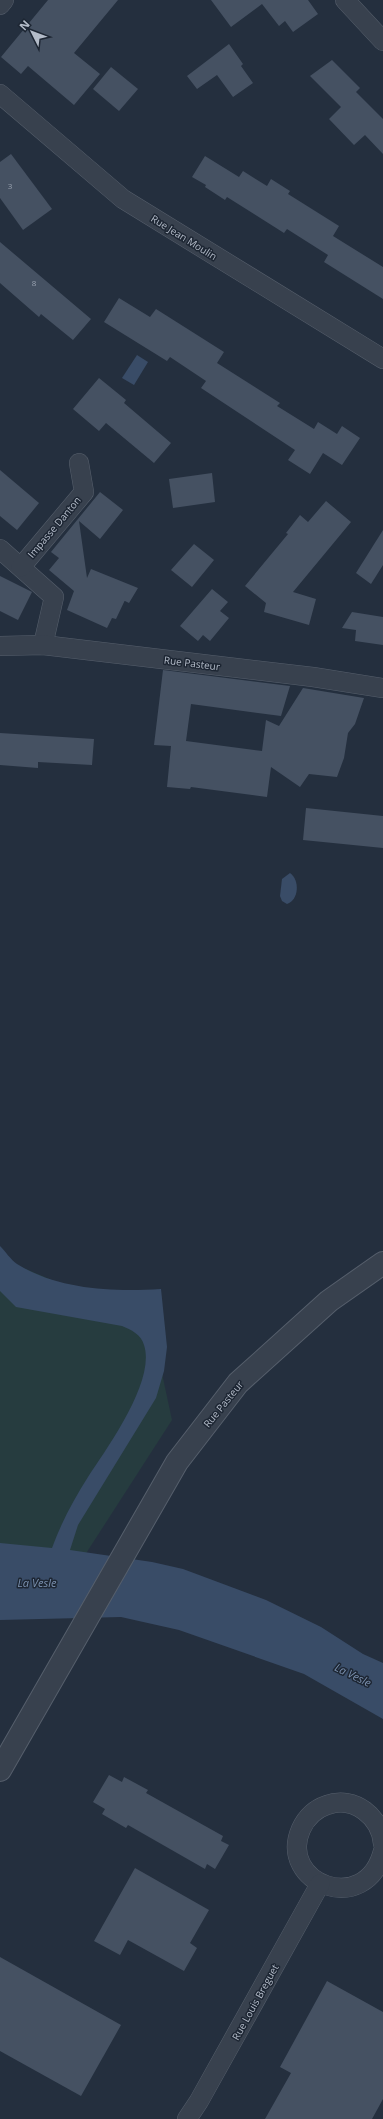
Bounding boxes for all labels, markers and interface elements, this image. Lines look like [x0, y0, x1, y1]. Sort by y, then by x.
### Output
north arrow [12, 12, 52, 52]
text: N [16, 17, 33, 33]
house number: 3 [8, 180, 13, 191]
street label: Rue Jean Moulin [148, 211, 220, 263]
house number: 8 [32, 277, 37, 288]
street label: Impasse Danton [24, 493, 84, 561]
street label: Rue Pasteur [163, 653, 221, 673]
street label: Rue Pasteur [200, 1378, 246, 1430]
water label: La Vesle [18, 1575, 57, 1590]
water label: La Vesle [332, 1659, 374, 1690]
street label: Rue Louis Breguet [228, 1961, 282, 2042]

